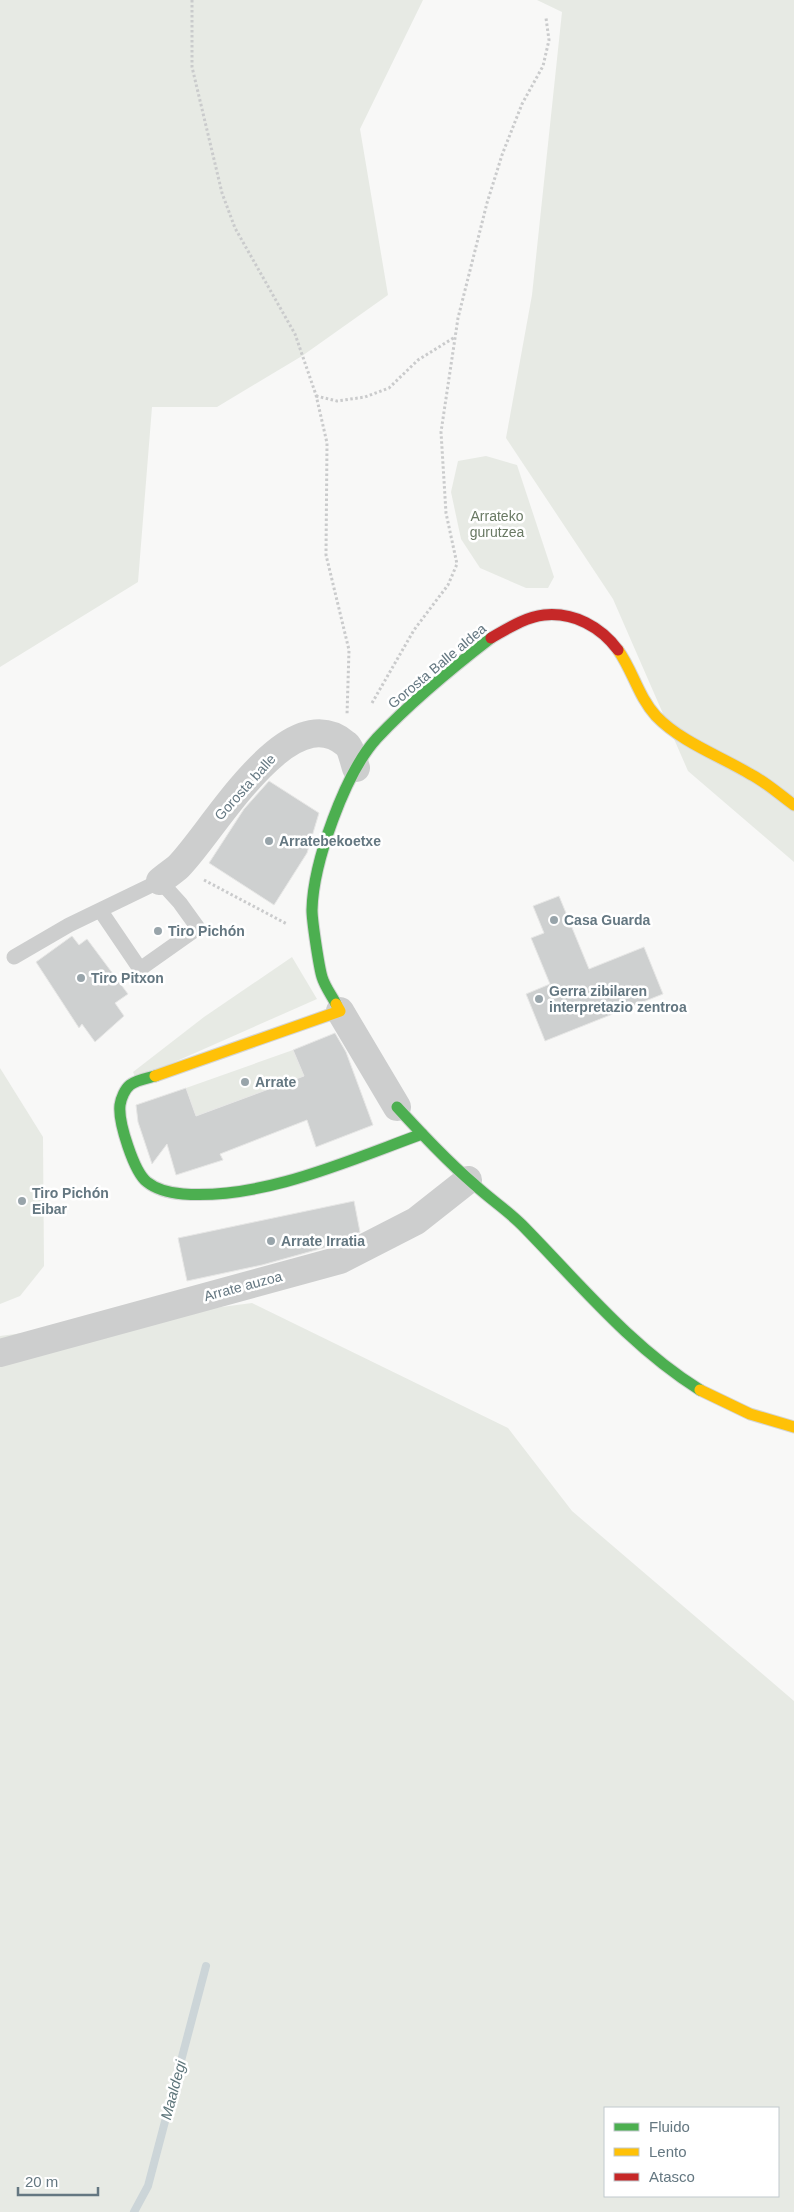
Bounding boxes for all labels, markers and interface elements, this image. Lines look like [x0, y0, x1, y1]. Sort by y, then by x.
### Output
park label: Arrateko gurutzea [470, 508, 524, 540]
street label: Gorosta Balle aldea [385, 620, 489, 712]
street label: Gorosta balle [211, 751, 279, 823]
place label: Arratebekoetxe [279, 833, 381, 849]
marker: Arratebekoetxe [263, 835, 275, 847]
place label: Casa Guarda [564, 912, 651, 928]
marker: Casa Guarda [548, 914, 560, 926]
place label: Tiro Pichón [168, 923, 245, 939]
marker: Tiro Pichón [152, 925, 164, 937]
place label: Tiro Pitxon [91, 970, 164, 986]
marker: Tiro Pitxon [75, 972, 87, 984]
place label: Gerra zibilaren interpretazio zentroa [549, 983, 687, 1015]
marker: Gerra zibilaren interpretazio zentroa [533, 993, 545, 1005]
place label: Arrate [255, 1074, 296, 1090]
marker: Arrate [239, 1076, 251, 1088]
place label: Tiro Pichón Eibar [32, 1185, 109, 1217]
marker: Tiro Pichón Eibar [16, 1195, 28, 1207]
place label: Arrate Irratia [281, 1233, 365, 1249]
marker: Arrate Irratia [265, 1235, 277, 1247]
street label: Arrate auzoa [202, 1268, 284, 1304]
water label: Maaldegi [157, 2058, 189, 2122]
legend [604, 2107, 779, 2197]
text: Fluido [649, 2118, 690, 2135]
text: Lento [649, 2143, 687, 2160]
scale bar [18, 2164, 98, 2196]
text: Atasco [649, 2168, 695, 2185]
text: 20 m [25, 2173, 58, 2190]

